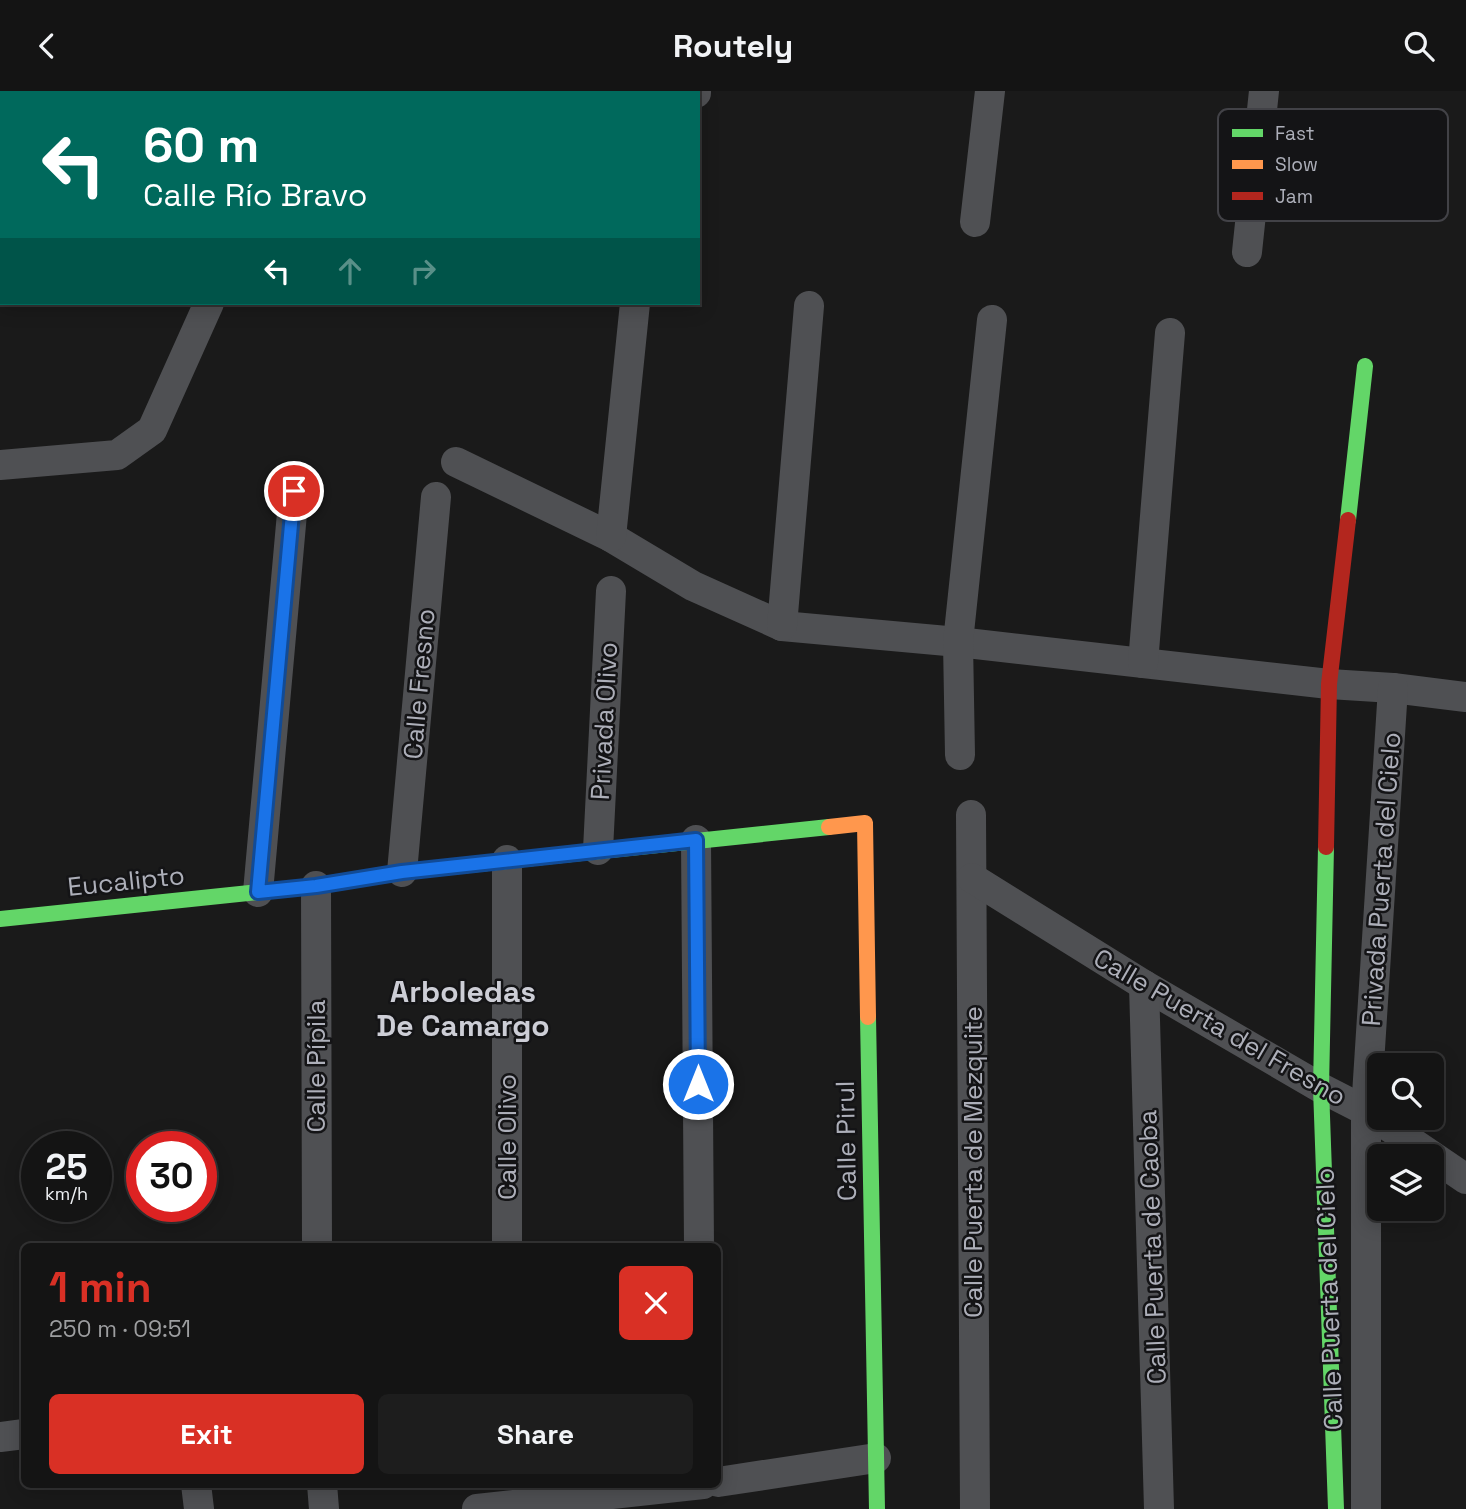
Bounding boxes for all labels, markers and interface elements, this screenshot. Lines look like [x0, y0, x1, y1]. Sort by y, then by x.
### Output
text: Routely [673, 26, 793, 66]
icon: back [28, 27, 66, 65]
icon: search [1400, 27, 1438, 65]
legend [1218, 109, 1448, 221]
text: 60 m [143, 114, 259, 176]
icon: left [28, 119, 119, 210]
text: Fast [1275, 121, 1315, 146]
text: Slow [1275, 152, 1318, 177]
text: Calle Río Bravo [143, 175, 367, 215]
text: Jam [1275, 184, 1313, 209]
icon: left [258, 252, 296, 290]
icon: ahead [331, 252, 369, 290]
icon: right [404, 252, 442, 290]
pin [264, 461, 324, 521]
icon: arrive [275, 472, 313, 510]
street label: Calle Fresno [395, 607, 443, 761]
street label: Privada Olivo [583, 641, 625, 801]
street label: Privada Puerta del Cielo [1354, 731, 1408, 1027]
street label: Eucalipto [66, 858, 186, 904]
street label: Calle Puerta del Fresno [1087, 941, 1353, 1113]
district label: Arboledas De Camargo [376, 972, 550, 1045]
street label: Calle Pípila [299, 1000, 333, 1132]
street label: Calle Puerta de Mezquite [956, 1006, 990, 1318]
position arrow [661, 1047, 735, 1121]
map controls [1367, 1053, 1444, 1221]
button: search [1367, 1053, 1444, 1130]
street label: Calle Olivo [490, 1074, 524, 1200]
street label: Calle Pirul [828, 1080, 864, 1202]
street label: Calle Puerta de Caoba [1130, 1109, 1174, 1385]
speed limit sign: 30 [126, 1131, 217, 1222]
button: layers [1367, 1144, 1444, 1221]
text: 25 [46, 1145, 87, 1189]
street label: Calle Puerta del Cielo [1307, 1167, 1351, 1431]
text: km/h [45, 1182, 88, 1205]
text: 1 min [49, 1261, 152, 1314]
button: close [619, 1266, 693, 1340]
text: 250 m · 09:51 [49, 1314, 191, 1344]
button: Exit [49, 1394, 364, 1474]
button: Share [378, 1394, 693, 1474]

